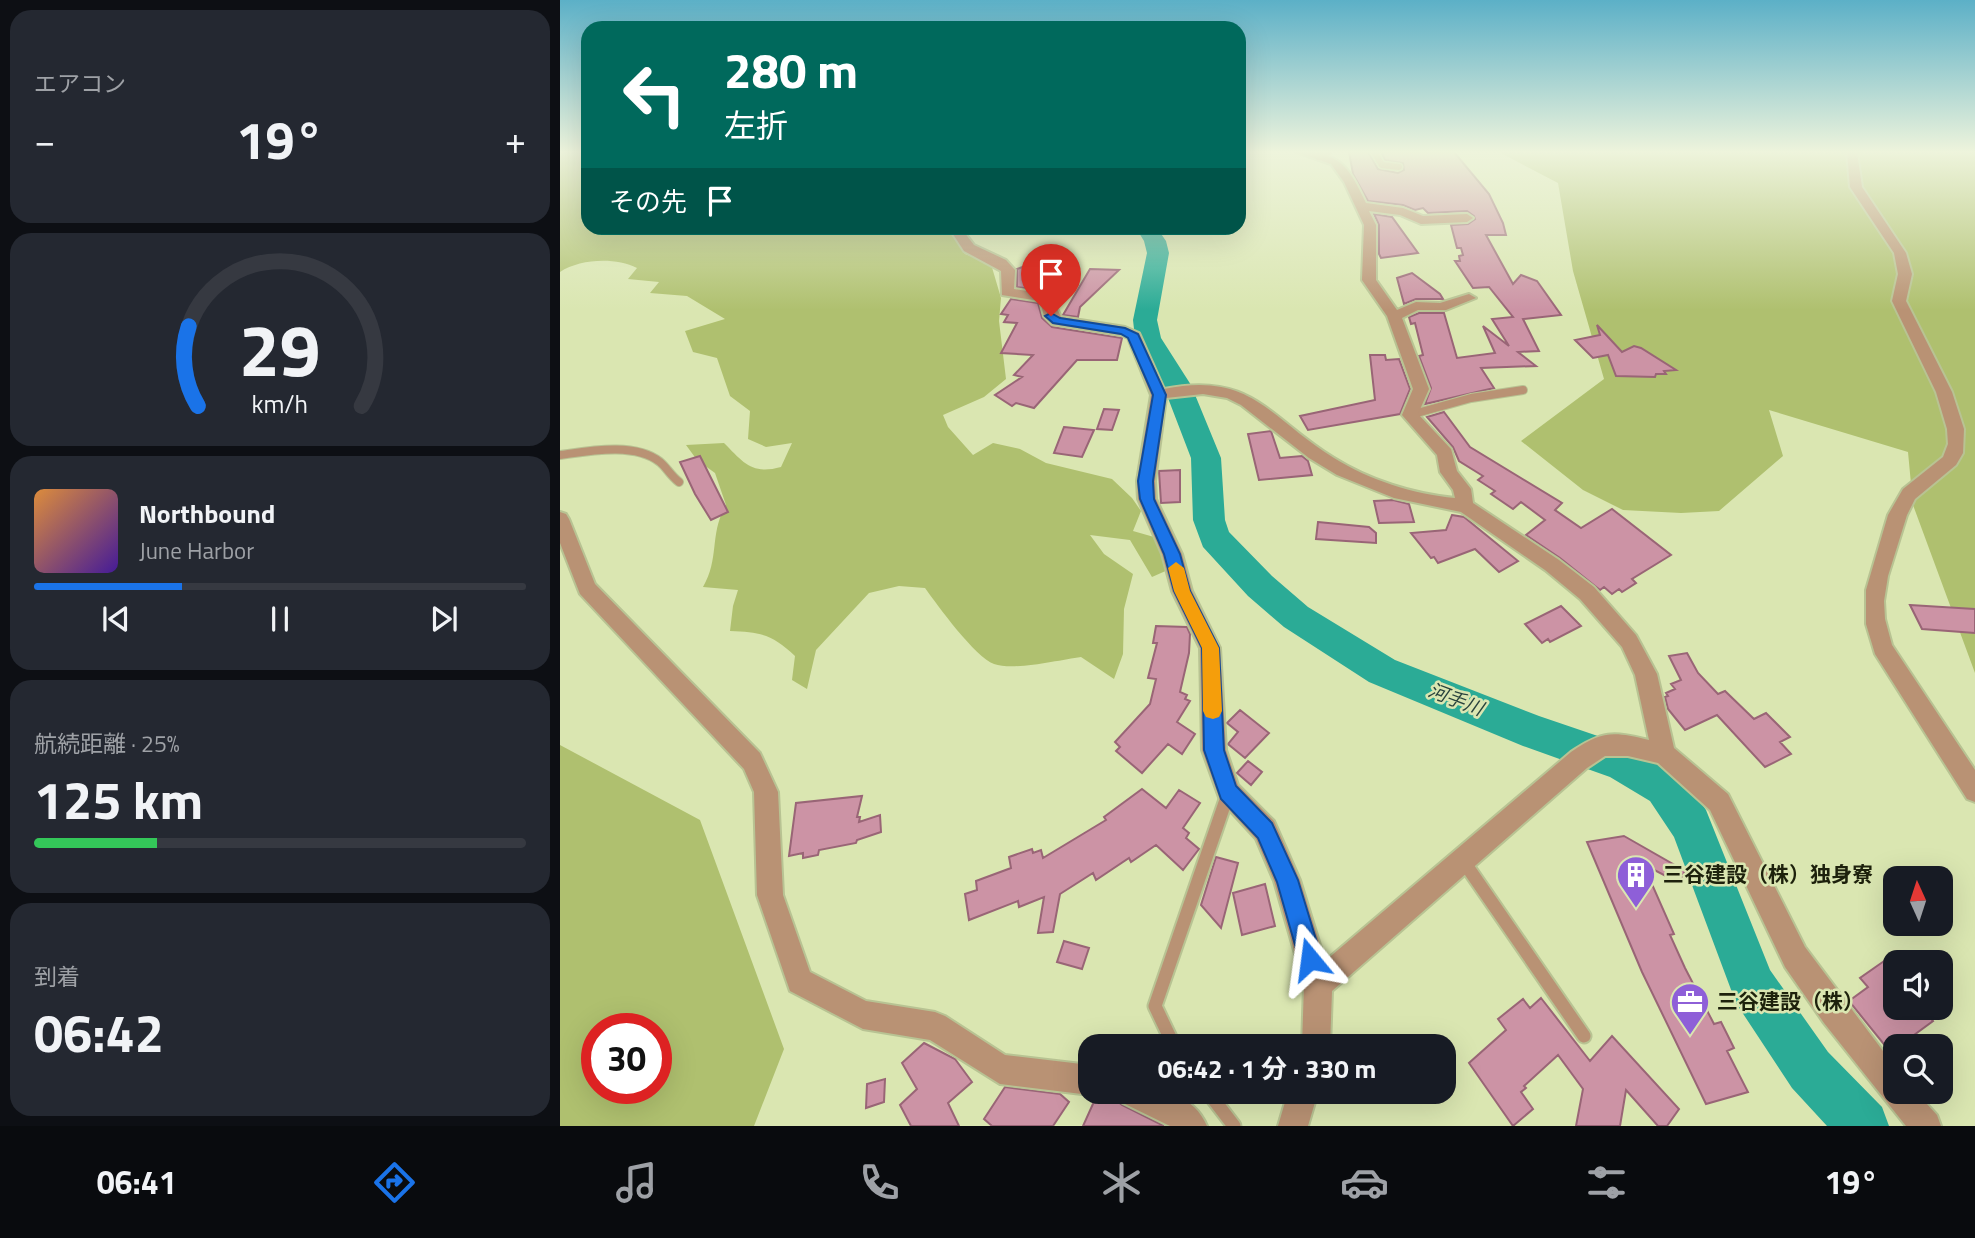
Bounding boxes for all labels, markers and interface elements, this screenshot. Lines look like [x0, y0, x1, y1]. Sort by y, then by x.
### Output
text: 280 m [724, 32, 858, 107]
icon: left [609, 49, 700, 140]
text: エアコン [34, 66, 126, 101]
text: 19° [236, 100, 324, 179]
text: 左折 [724, 101, 788, 149]
text: − [34, 111, 55, 169]
text: + [505, 111, 526, 169]
text: その先 [609, 182, 687, 221]
icon: arrive [701, 182, 739, 220]
pin [1021, 244, 1081, 316]
icon: arrive [1032, 255, 1070, 293]
text: 29 [239, 294, 321, 404]
text: km/h [252, 385, 308, 423]
text: Northbound [139, 494, 275, 533]
text: June Harbor [139, 533, 254, 568]
icon: previous [97, 600, 135, 638]
icon: pause [261, 600, 299, 638]
icon: next [425, 600, 463, 638]
water label: 河手川 [1424, 675, 1490, 723]
text: 航続距離 · 25% [34, 726, 180, 761]
text: 125 km [34, 760, 203, 839]
building icon: 三谷建設（株）独身寮 [1615, 854, 1657, 909]
place label: 三谷建設（株）独身寮 [1663, 858, 1873, 890]
north arrow [1883, 866, 1953, 936]
map controls [1883, 866, 1953, 1104]
position arrow [1273, 922, 1347, 996]
button: sound [1883, 950, 1953, 1020]
text: 到着 [34, 959, 80, 994]
office icon: 三谷建設（株） [1669, 981, 1711, 1036]
place label: 三谷建設（株） [1717, 985, 1864, 1017]
text: 06:42 [34, 993, 164, 1072]
speed limit sign: 30 [581, 1013, 672, 1104]
button: search [1883, 1034, 1953, 1104]
text: 06:42 · 1 分 · 330 m [1158, 1049, 1376, 1088]
text: 06:41 [97, 1158, 177, 1206]
icon: directions [370, 1158, 419, 1207]
icon: music [612, 1158, 661, 1207]
icon: phone [855, 1158, 904, 1207]
icon: climate [1097, 1158, 1146, 1207]
icon: car [1340, 1158, 1389, 1207]
icon: filters [1582, 1158, 1631, 1207]
text: 19° [1824, 1158, 1878, 1206]

